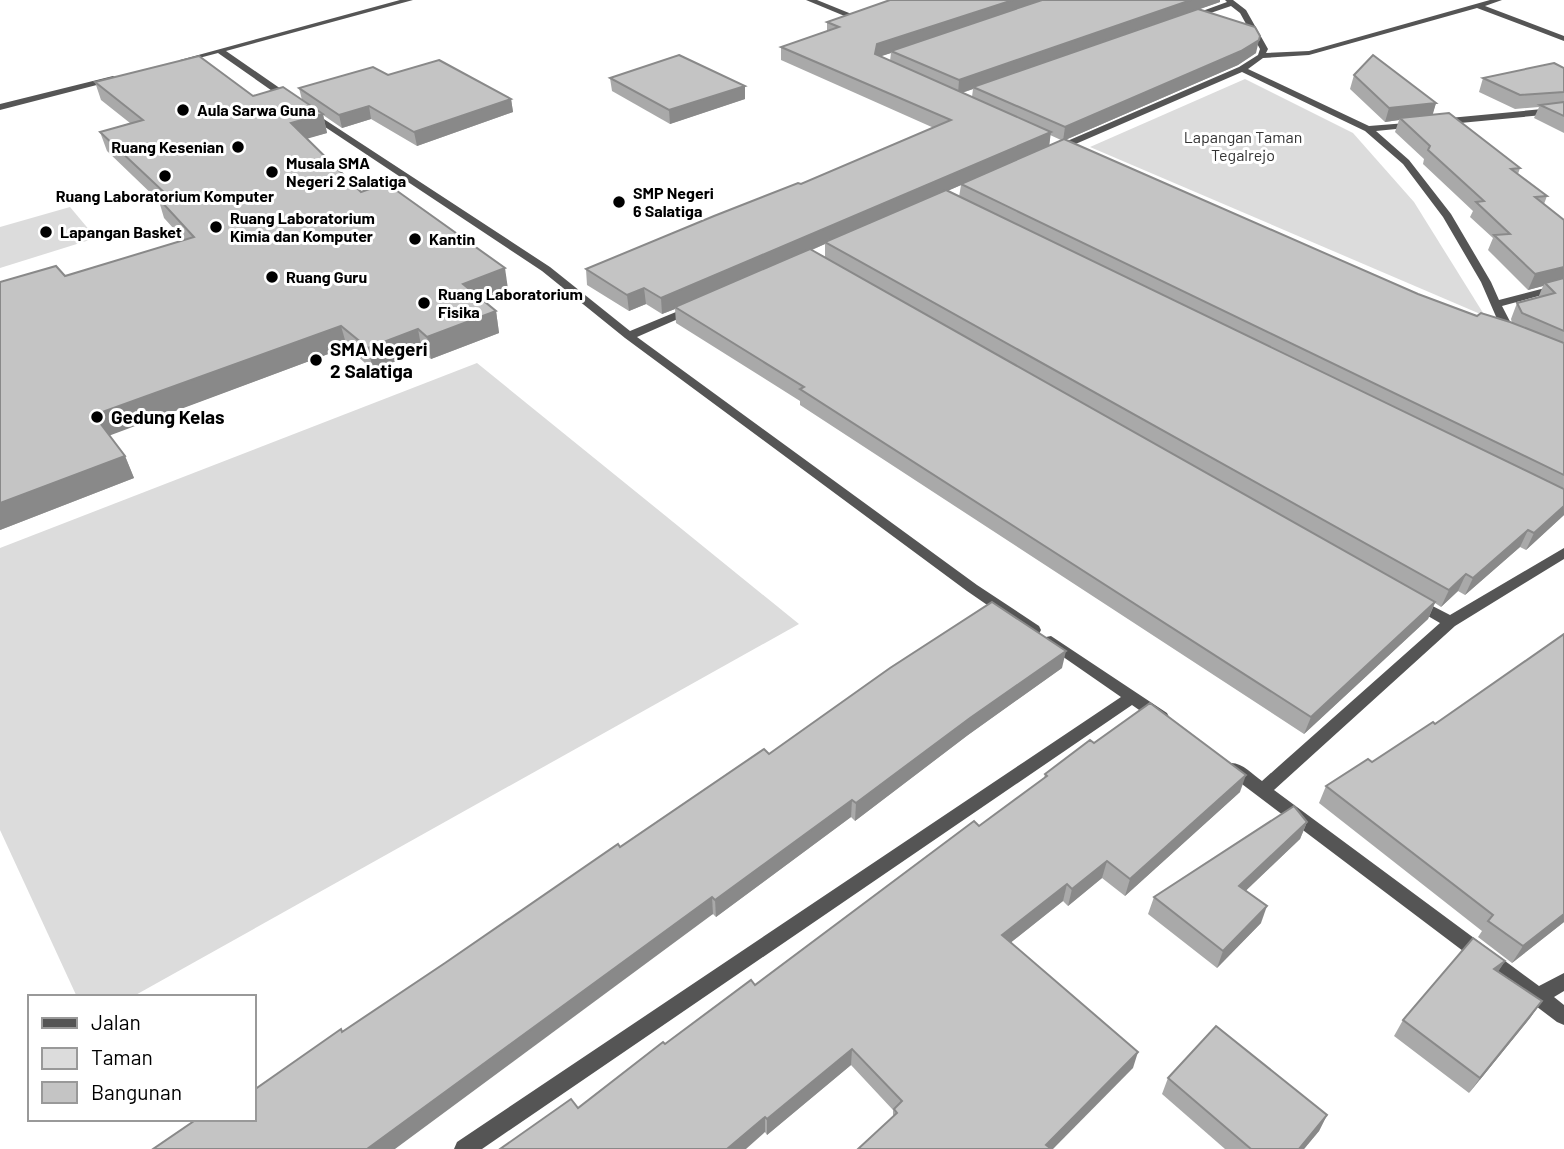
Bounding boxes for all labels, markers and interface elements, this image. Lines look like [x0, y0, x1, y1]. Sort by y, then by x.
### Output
place label: Aula Sarwa Guna [197, 100, 316, 119]
marker: Aula Sarwa Guna [175, 102, 191, 118]
park label: Lapangan Taman Tegalrejo [1184, 127, 1302, 164]
place label: Ruang Kesenian [111, 137, 224, 156]
marker: Ruang Kesenian [230, 139, 246, 155]
place label: Musala SMA Negeri 2 Salatiga [286, 153, 406, 190]
marker: Musala SMA Negeri 2 Salatiga [264, 164, 280, 180]
marker: Ruang Laboratorium Komputer [157, 168, 173, 184]
place label: SMP Negeri 6 Salatiga [633, 183, 714, 220]
place label: Ruang Laboratorium Komputer [56, 186, 274, 205]
marker: SMP Negeri 6 Salatiga [611, 194, 627, 210]
place label: Ruang Laboratorium Kimia dan Komputer [230, 208, 375, 245]
marker: Ruang Laboratorium Kimia dan Komputer [208, 219, 224, 235]
place label: Lapangan Basket [60, 222, 182, 241]
marker: Lapangan Basket [38, 224, 54, 240]
place label: Kantin [429, 229, 475, 248]
marker: Kantin [407, 231, 423, 247]
place label: Ruang Guru [286, 267, 367, 286]
marker: Ruang Guru [264, 269, 280, 285]
place label: Ruang Laboratorium Fisika [438, 284, 583, 321]
marker: Ruang Laboratorium Fisika [416, 295, 432, 311]
place label: SMA Negeri 2 Salatiga [330, 337, 428, 382]
marker: SMA Negeri 2 Salatiga [308, 352, 324, 368]
place label: Gedung Kelas [111, 405, 225, 428]
marker: Gedung Kelas [89, 409, 105, 425]
legend [28, 995, 256, 1121]
text: Jalan [91, 1009, 141, 1034]
text: Taman [91, 1044, 153, 1069]
text: Bangunan [91, 1079, 182, 1104]

